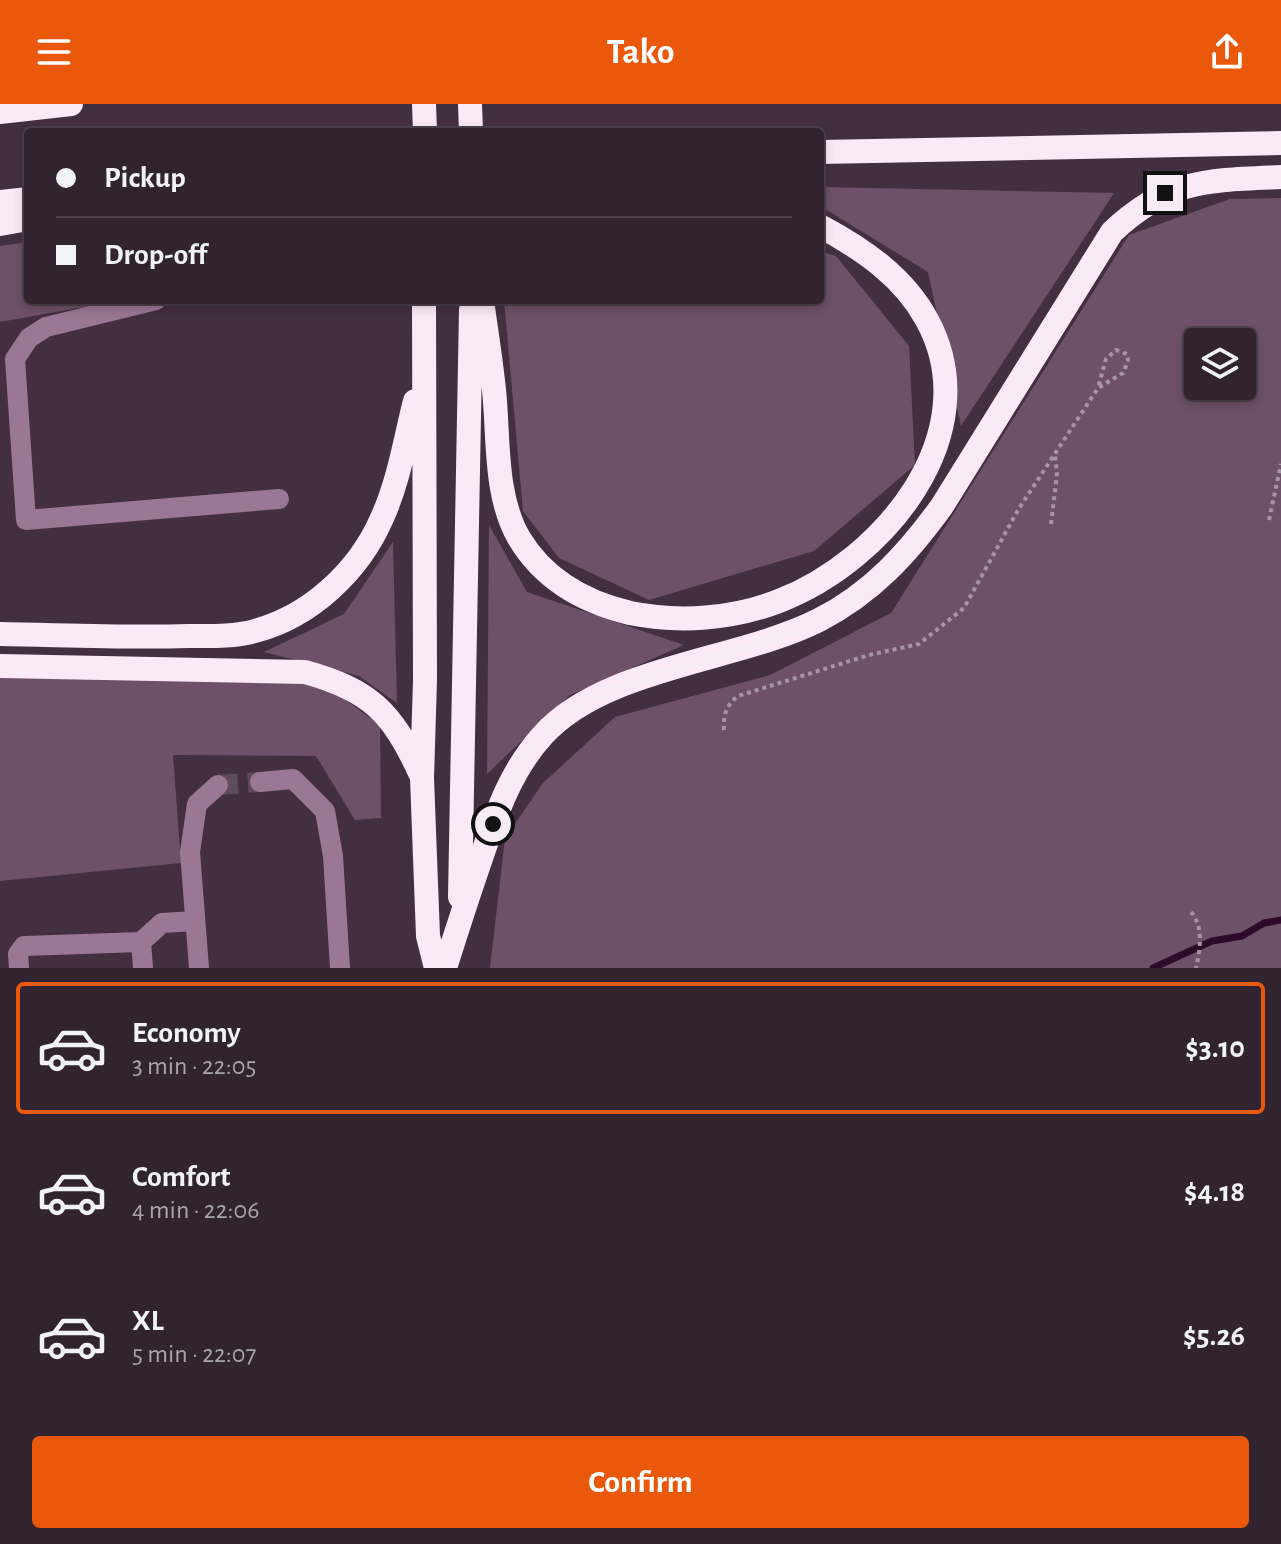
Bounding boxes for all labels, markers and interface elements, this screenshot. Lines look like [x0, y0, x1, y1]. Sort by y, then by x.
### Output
icon: menu [32, 30, 76, 74]
icon: share [1205, 30, 1249, 74]
text: Tako [606, 34, 675, 70]
text: Pickup [104, 163, 186, 193]
route end [1147, 175, 1183, 211]
text: Drop-off [104, 240, 207, 270]
map controls [1184, 328, 1256, 400]
button: layers [1184, 328, 1256, 400]
route start [475, 806, 511, 842]
icon: car [36, 1012, 108, 1084]
text: Economy [132, 1018, 241, 1048]
text: $3.10 [1185, 1033, 1245, 1063]
text: 3 min · 22:05 [132, 1053, 256, 1079]
icon: car [36, 1156, 108, 1228]
text: Comfort [132, 1162, 231, 1192]
text: $4.18 [1184, 1177, 1245, 1207]
text: 4 min · 22:06 [132, 1197, 259, 1223]
icon: car [36, 1300, 108, 1372]
text: XL [132, 1306, 164, 1336]
text: $5.26 [1183, 1321, 1245, 1351]
text: 5 min · 22:07 [132, 1341, 256, 1367]
button: Confirm [32, 1436, 1249, 1528]

